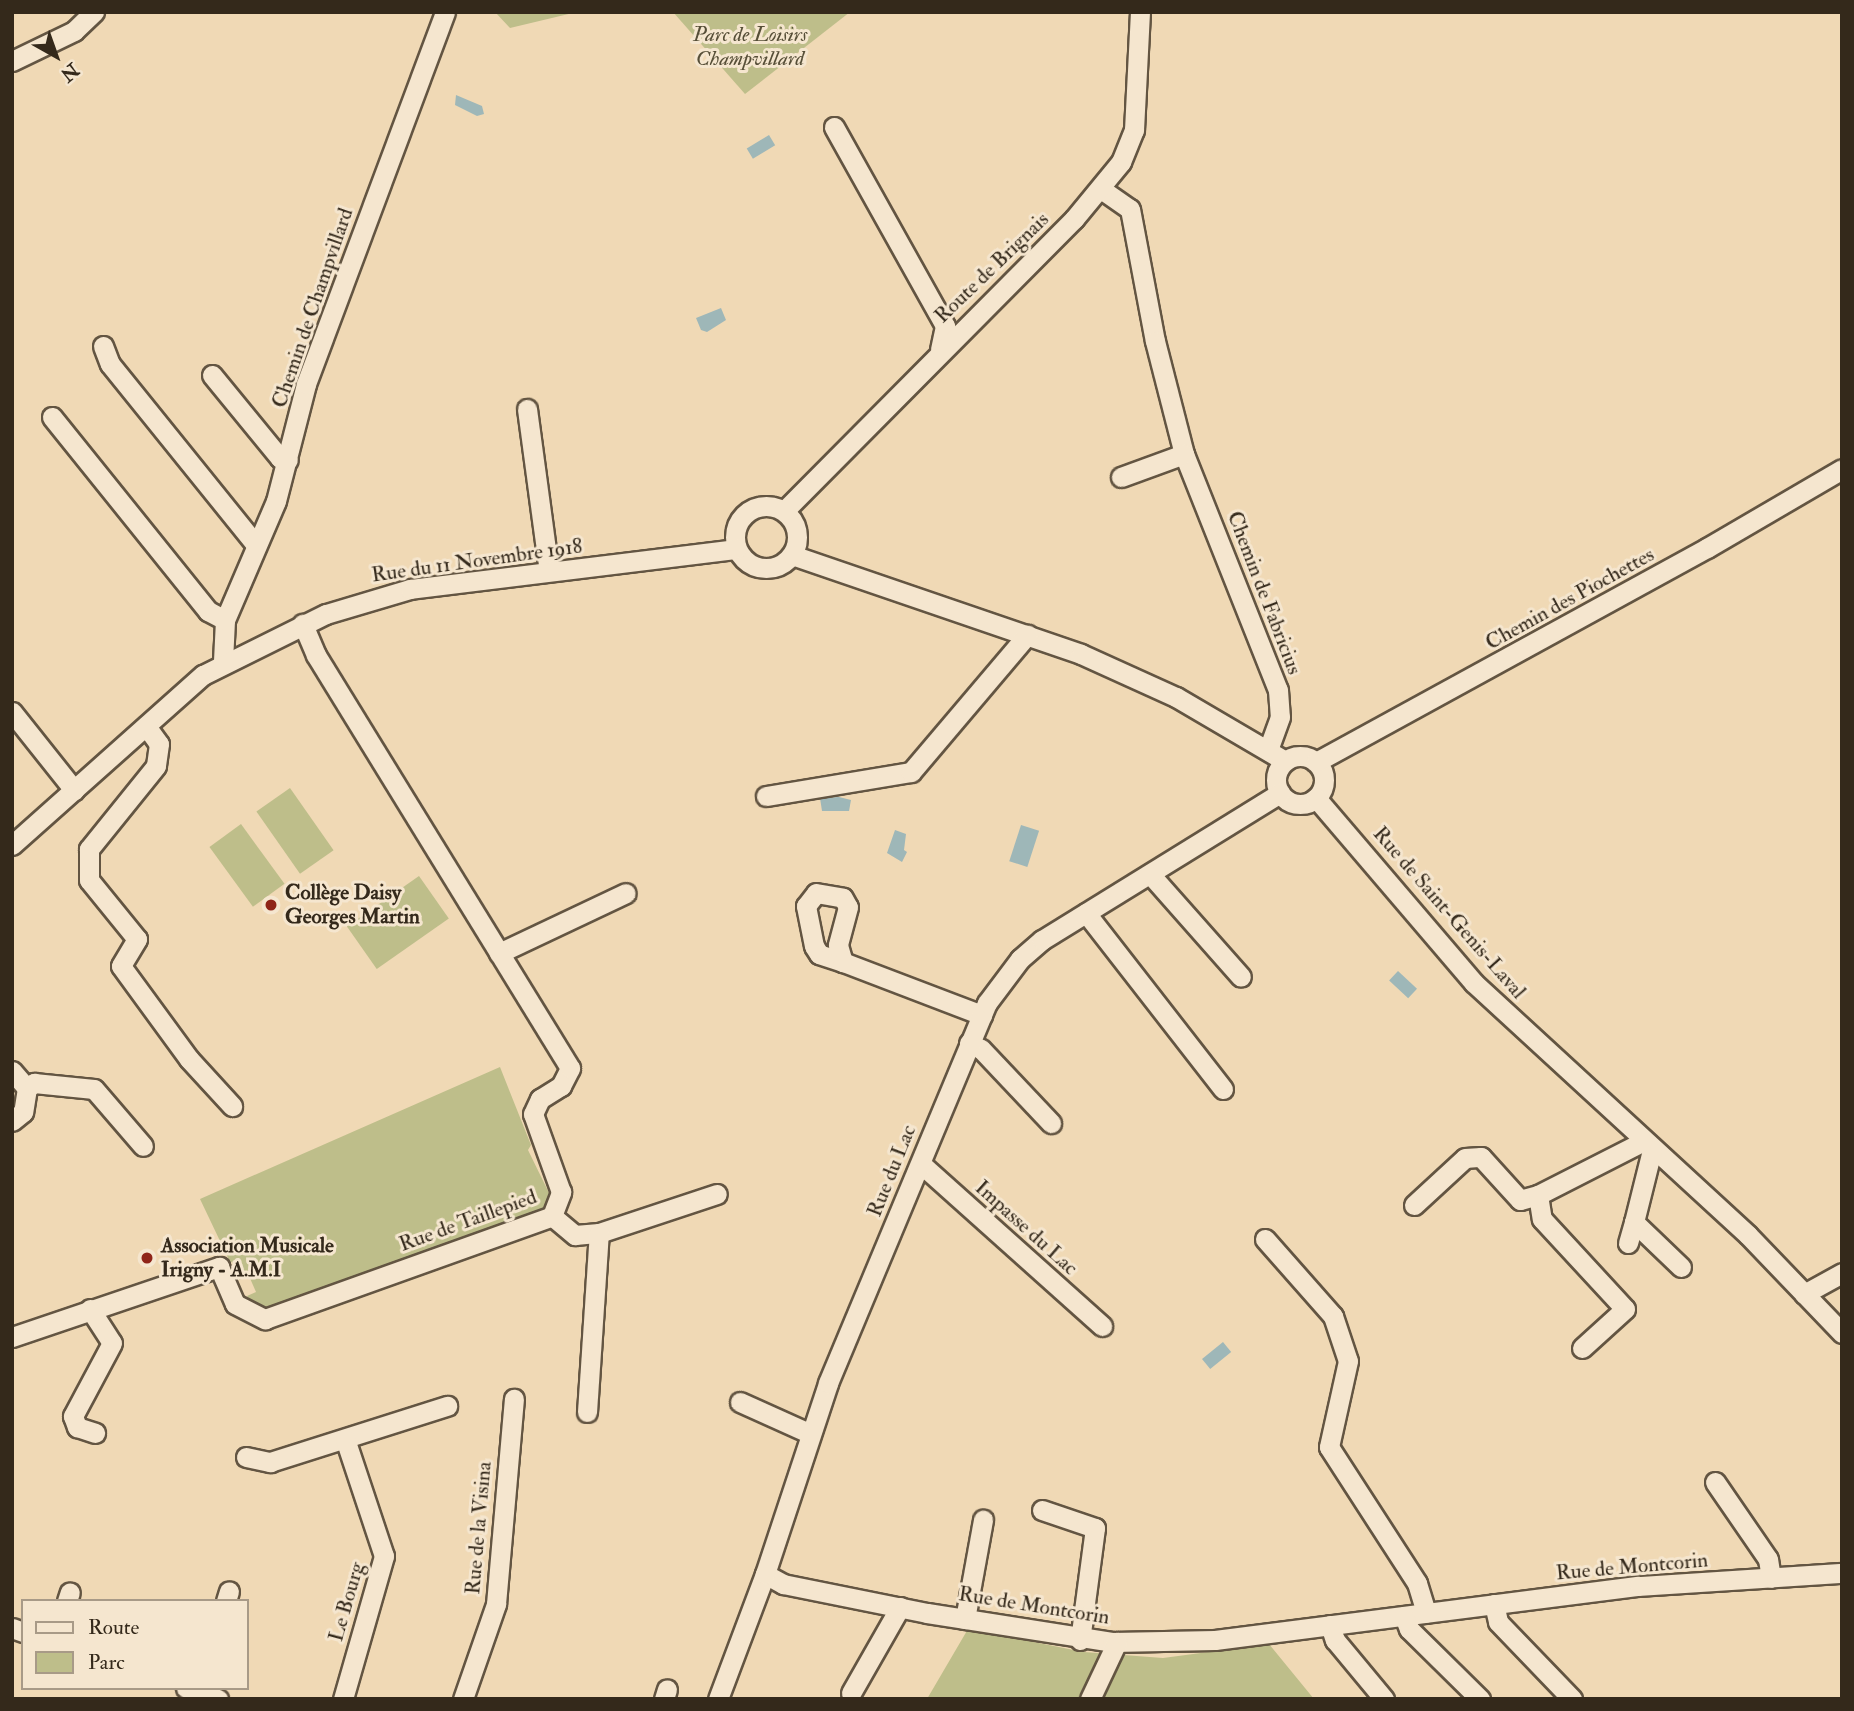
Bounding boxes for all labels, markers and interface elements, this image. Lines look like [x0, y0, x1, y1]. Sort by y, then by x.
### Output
north arrow [21, 21, 91, 91]
park label: Parc de Loisirs Champvillard [693, 22, 807, 72]
text: N [55, 57, 84, 87]
street label: Chemin de Champvillard [267, 205, 359, 411]
street label: Route de Brignais [930, 207, 1054, 329]
street label: Chemin de Fabricius [1221, 508, 1307, 678]
street label: Rue du 11 Novembre 1918 [370, 534, 584, 588]
street label: Chemin des Piochettes [1481, 542, 1659, 656]
street label: Rue de Saint-Genis-Laval [1367, 822, 1531, 1004]
place label: Collège Daisy Georges Martin [285, 880, 420, 930]
marker: Collège Daisy Georges Martin [263, 897, 279, 913]
street label: Rue du Lac [862, 1121, 922, 1221]
street label: Impasse du Lac [969, 1175, 1083, 1281]
street label: Rue de Taillepied [396, 1184, 540, 1258]
place label: Association Musicale Irigny - A.M.I [161, 1233, 334, 1283]
marker: Association Musicale Irigny - A.M.I [139, 1250, 155, 1266]
street label: Rue de la Visina [461, 1460, 497, 1596]
street label: Rue de Montcorin [1555, 1548, 1709, 1586]
street label: Le Bourg [324, 1559, 370, 1645]
street label: Rue de Montcorin [957, 1582, 1111, 1630]
legend [21, 1599, 248, 1690]
text: Route [88, 1614, 139, 1641]
text: Parc [88, 1649, 125, 1676]

